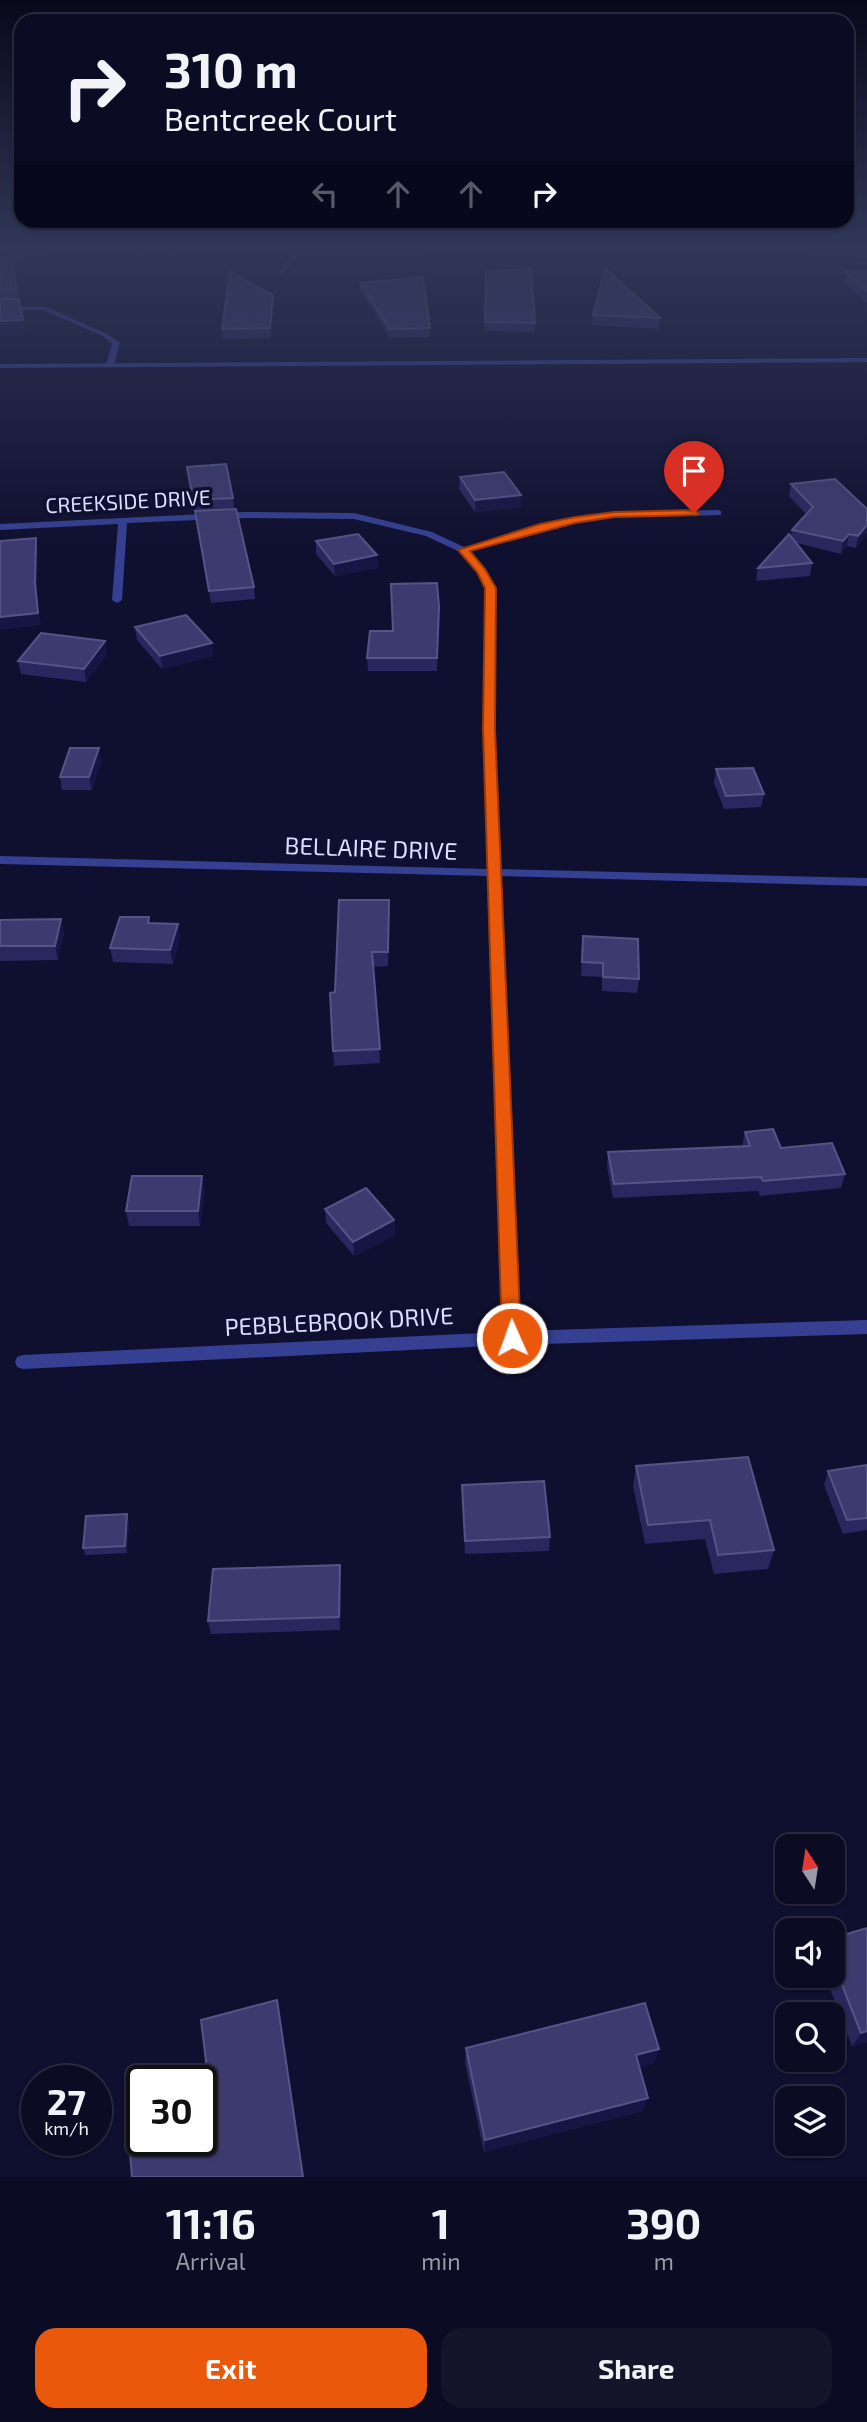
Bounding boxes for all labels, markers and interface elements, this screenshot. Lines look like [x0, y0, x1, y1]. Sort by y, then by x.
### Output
text: 310 m [164, 39, 298, 98]
icon: right [49, 42, 140, 133]
text: Bentcreek Court [164, 99, 397, 137]
icon: left [306, 175, 344, 213]
icon: ahead [379, 175, 417, 213]
icon: ahead [452, 175, 490, 213]
icon: right [525, 175, 563, 213]
pin [664, 441, 724, 513]
icon: arrive [675, 452, 713, 490]
street label: CREEKSIDE DRIVE [45, 484, 211, 517]
street label: BELLAIRE DRIVE [284, 830, 458, 865]
street label: PEBBLEBROOK DRIVE [224, 1300, 454, 1341]
position arrow [475, 1301, 549, 1375]
north arrow [775, 1834, 845, 1904]
map controls [775, 1834, 845, 2156]
button: sound [775, 1918, 845, 1988]
button: search [775, 2002, 845, 2072]
speed limit sign: 30 [126, 2065, 217, 2156]
text: 27 [47, 2080, 86, 2122]
button: layers [775, 2086, 845, 2156]
text: km/h [44, 2117, 89, 2139]
text: 11:16 [166, 2197, 256, 2247]
text: 1 [432, 2197, 450, 2247]
text: 390 [626, 2197, 701, 2247]
text: Arrival [176, 2247, 246, 2275]
text: min [421, 2247, 461, 2275]
text: m [654, 2247, 674, 2275]
button: Exit [35, 2328, 427, 2408]
button: Share [441, 2328, 832, 2408]

